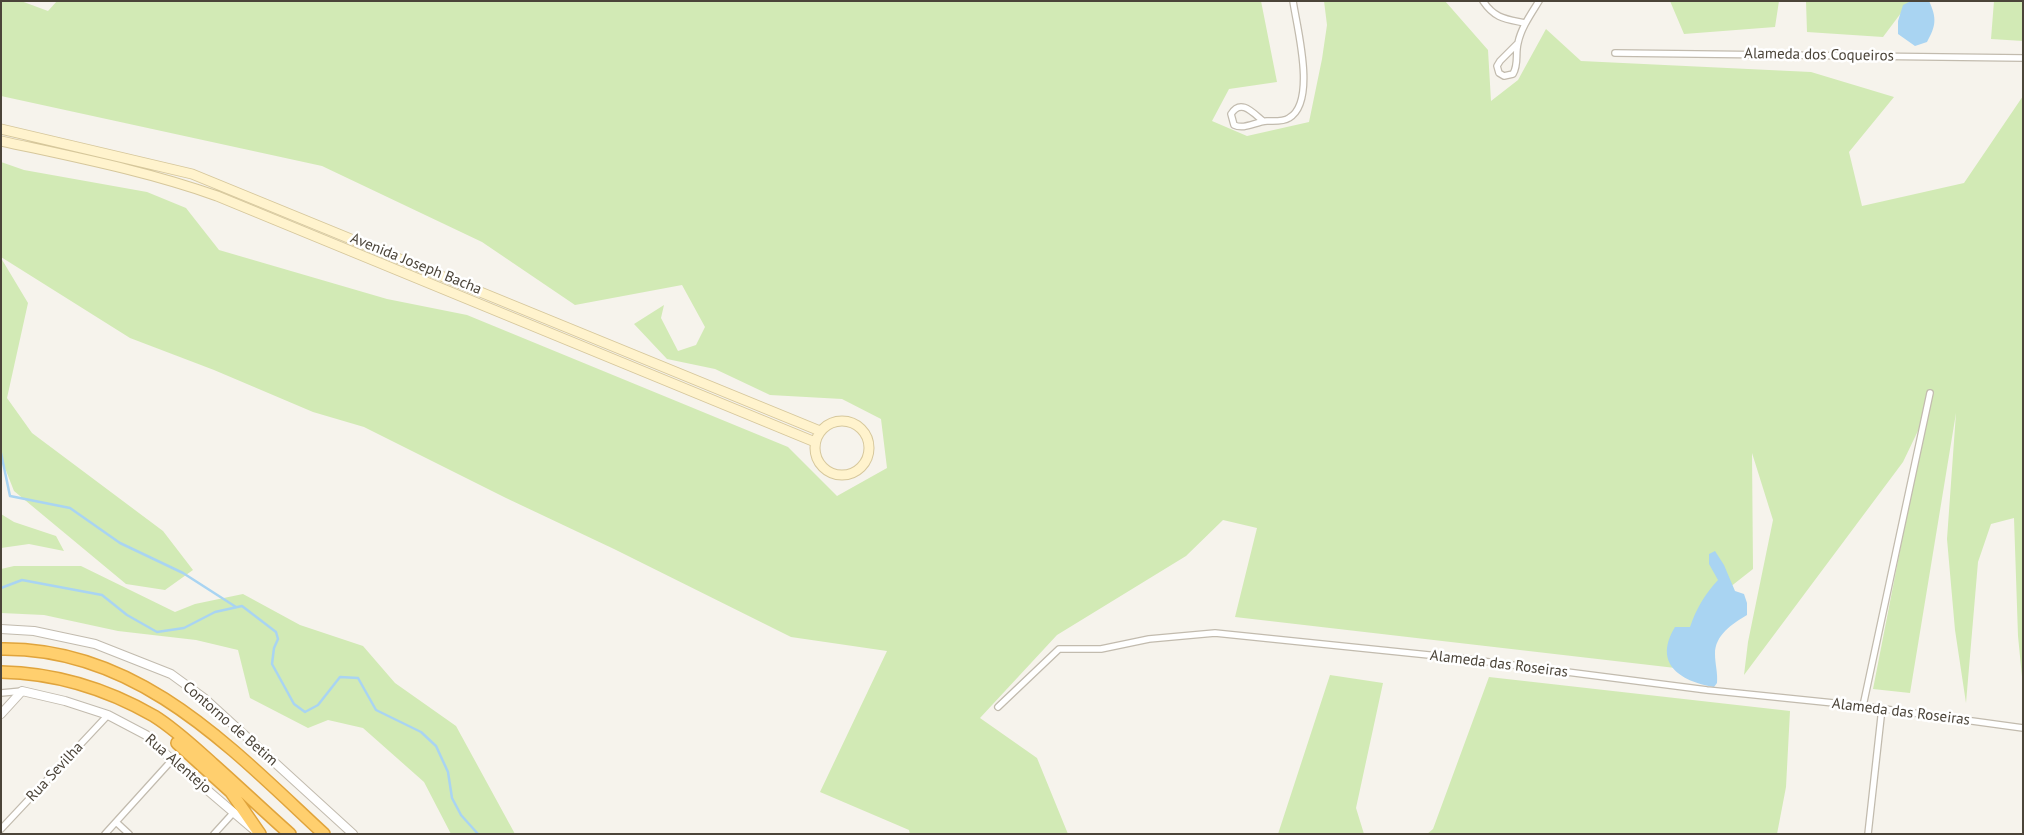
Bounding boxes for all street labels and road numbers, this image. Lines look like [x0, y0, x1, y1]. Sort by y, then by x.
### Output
street label: Alameda dos Coqueiros [1744, 45, 1894, 65]
street label: Avenida Joseph Bacha [348, 229, 484, 299]
street label: Alameda das Roseiras [1429, 647, 1569, 681]
street label: Contorno de Betim [179, 678, 281, 770]
street label: Alameda das Roseiras [1831, 695, 1971, 729]
street label: Rua Alentejo [141, 730, 215, 798]
street label: Rua Sevilha [23, 738, 87, 806]

